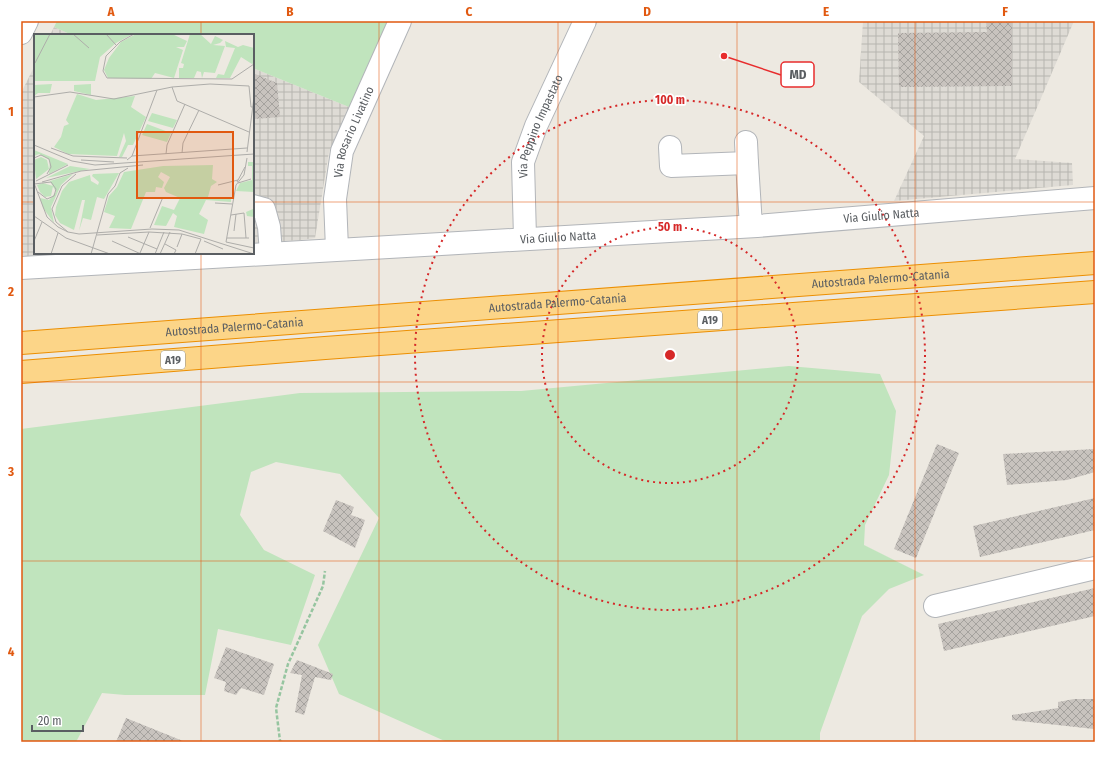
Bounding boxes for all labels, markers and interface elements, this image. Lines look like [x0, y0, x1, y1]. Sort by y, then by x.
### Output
text: A [106, 4, 115, 19]
text: B [286, 4, 294, 19]
text: C [466, 4, 473, 19]
text: D [643, 4, 651, 19]
text: E [823, 4, 829, 19]
text: F [1002, 4, 1008, 19]
inset map [34, 34, 254, 254]
callout: MD [781, 62, 814, 87]
text: MD [789, 67, 807, 82]
street label: Via Peppino Impastato [516, 72, 566, 178]
street label: Via Rosario Livatino [331, 84, 377, 179]
text: 100 m [655, 93, 685, 107]
text: 1 [8, 104, 14, 119]
street label: Via Giulio Natta [843, 206, 920, 226]
text: 50 m [658, 220, 682, 234]
street label: Via Giulio Natta [520, 228, 597, 247]
street label: Autostrada Palermo-Catania [811, 267, 950, 291]
text: 2 [7, 284, 14, 299]
street label: Autostrada Palermo-Catania [488, 291, 627, 315]
road number: A19 [698, 311, 722, 329]
street label: Autostrada Palermo-Catania [165, 315, 304, 339]
centre of rings [663, 348, 677, 362]
road number: A19 [161, 351, 185, 369]
text: 3 [7, 464, 14, 479]
text: 4 [8, 644, 15, 659]
scale bar [32, 707, 83, 733]
text: 20 m [38, 714, 62, 728]

